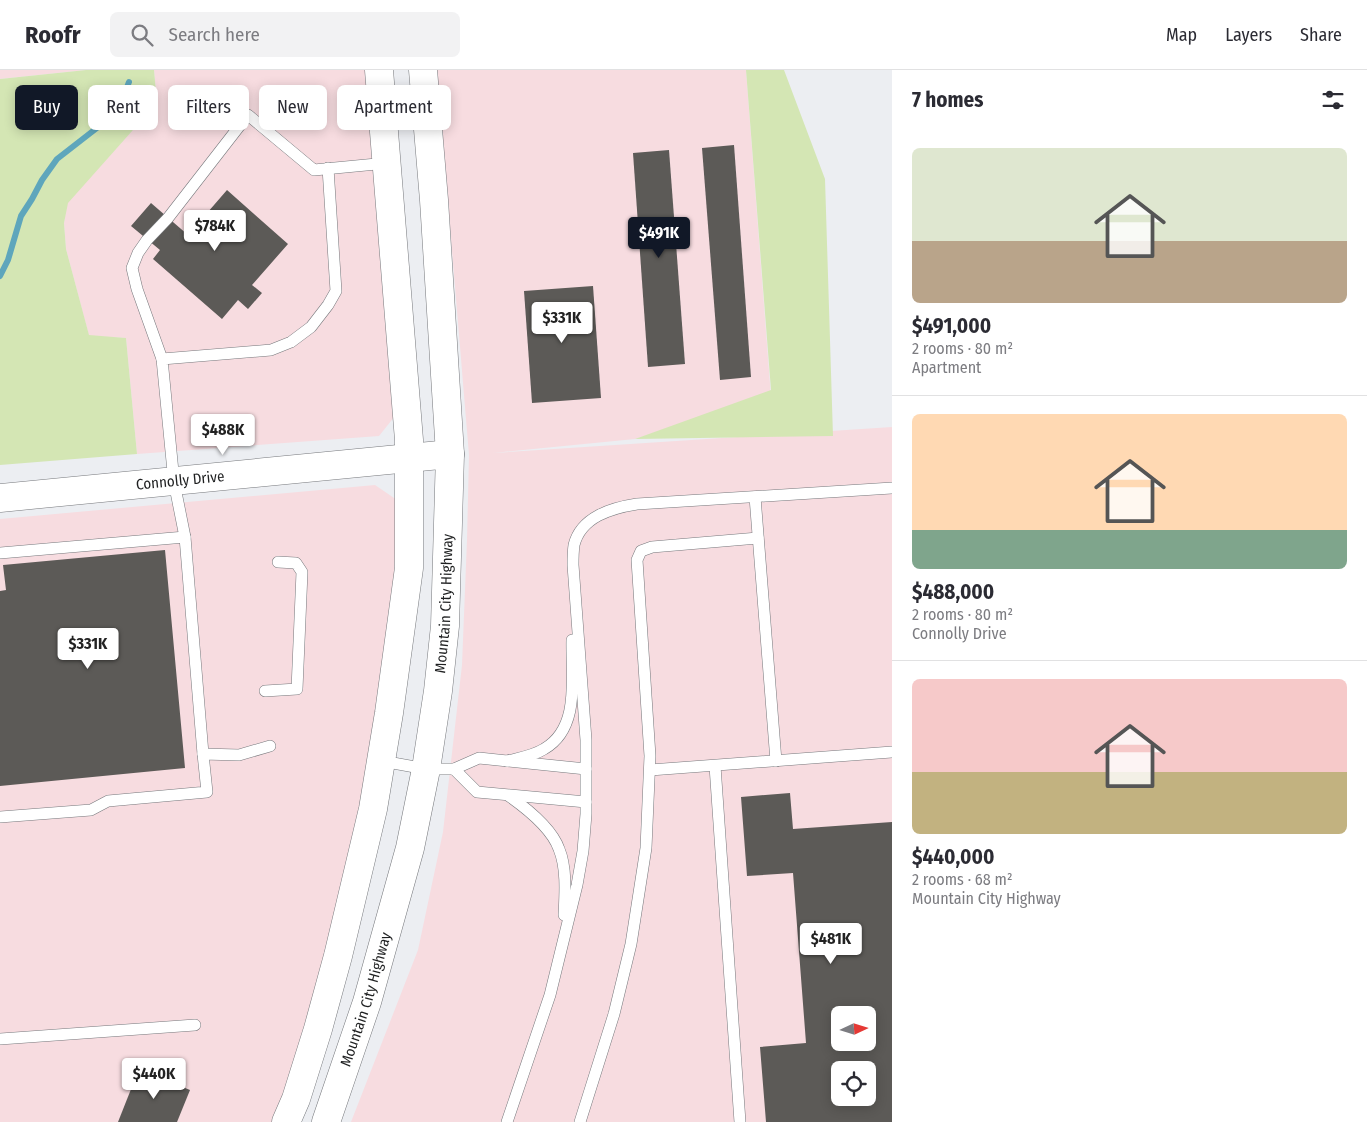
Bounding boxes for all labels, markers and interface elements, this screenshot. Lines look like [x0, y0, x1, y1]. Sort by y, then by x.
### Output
search box [110, 12, 460, 57]
text: Roofr [25, 21, 80, 49]
icon: search [128, 21, 156, 49]
text: Search here [168, 23, 260, 46]
text: Map [1166, 24, 1197, 46]
text: Layers [1225, 24, 1272, 46]
text: Share [1300, 24, 1342, 46]
chip: Buy [15, 85, 78, 130]
chip: Rent [88, 85, 158, 130]
chip: Filters [168, 85, 249, 130]
chip: New [259, 85, 327, 130]
chip: Apartment [337, 85, 451, 130]
icon: filters [1319, 86, 1347, 114]
text: 7 homes [912, 87, 983, 113]
icon: home [1085, 181, 1175, 271]
pin: $784K [180, 210, 250, 252]
text: $784K [195, 216, 235, 235]
pin: $491K [624, 216, 694, 259]
text: $491K [639, 223, 679, 242]
pin: $331K [527, 302, 597, 344]
text: $331K [543, 308, 581, 327]
text: $491,000 [912, 313, 991, 339]
text: 2 rooms · 80 m² [912, 339, 1013, 358]
text: Apartment [912, 358, 981, 377]
pin: $488K [188, 414, 258, 456]
text: $488K [202, 420, 244, 439]
icon: home [1085, 446, 1175, 536]
street label: Connolly Drive [135, 467, 225, 494]
street label: Mountain City Highway [431, 533, 457, 674]
text: $488,000 [912, 579, 994, 605]
text: 2 rooms · 80 m² [912, 605, 1013, 624]
text: Connolly Drive [912, 624, 1007, 643]
pin: $331K [53, 628, 123, 670]
text: $331K [69, 634, 107, 653]
icon: home [1085, 711, 1175, 801]
text: $440,000 [912, 844, 994, 870]
text: 2 rooms · 68 m² [912, 870, 1013, 889]
text: Mountain City Highway [912, 889, 1061, 908]
pin: $481K [796, 922, 866, 965]
text: $481K [811, 929, 851, 948]
street label: Mountain City Highway [337, 930, 395, 1069]
north arrow [831, 1006, 876, 1051]
map controls [831, 1006, 876, 1106]
pin: $440K [119, 1058, 189, 1100]
button: locate [831, 1061, 876, 1106]
text: $440K [133, 1064, 175, 1083]

